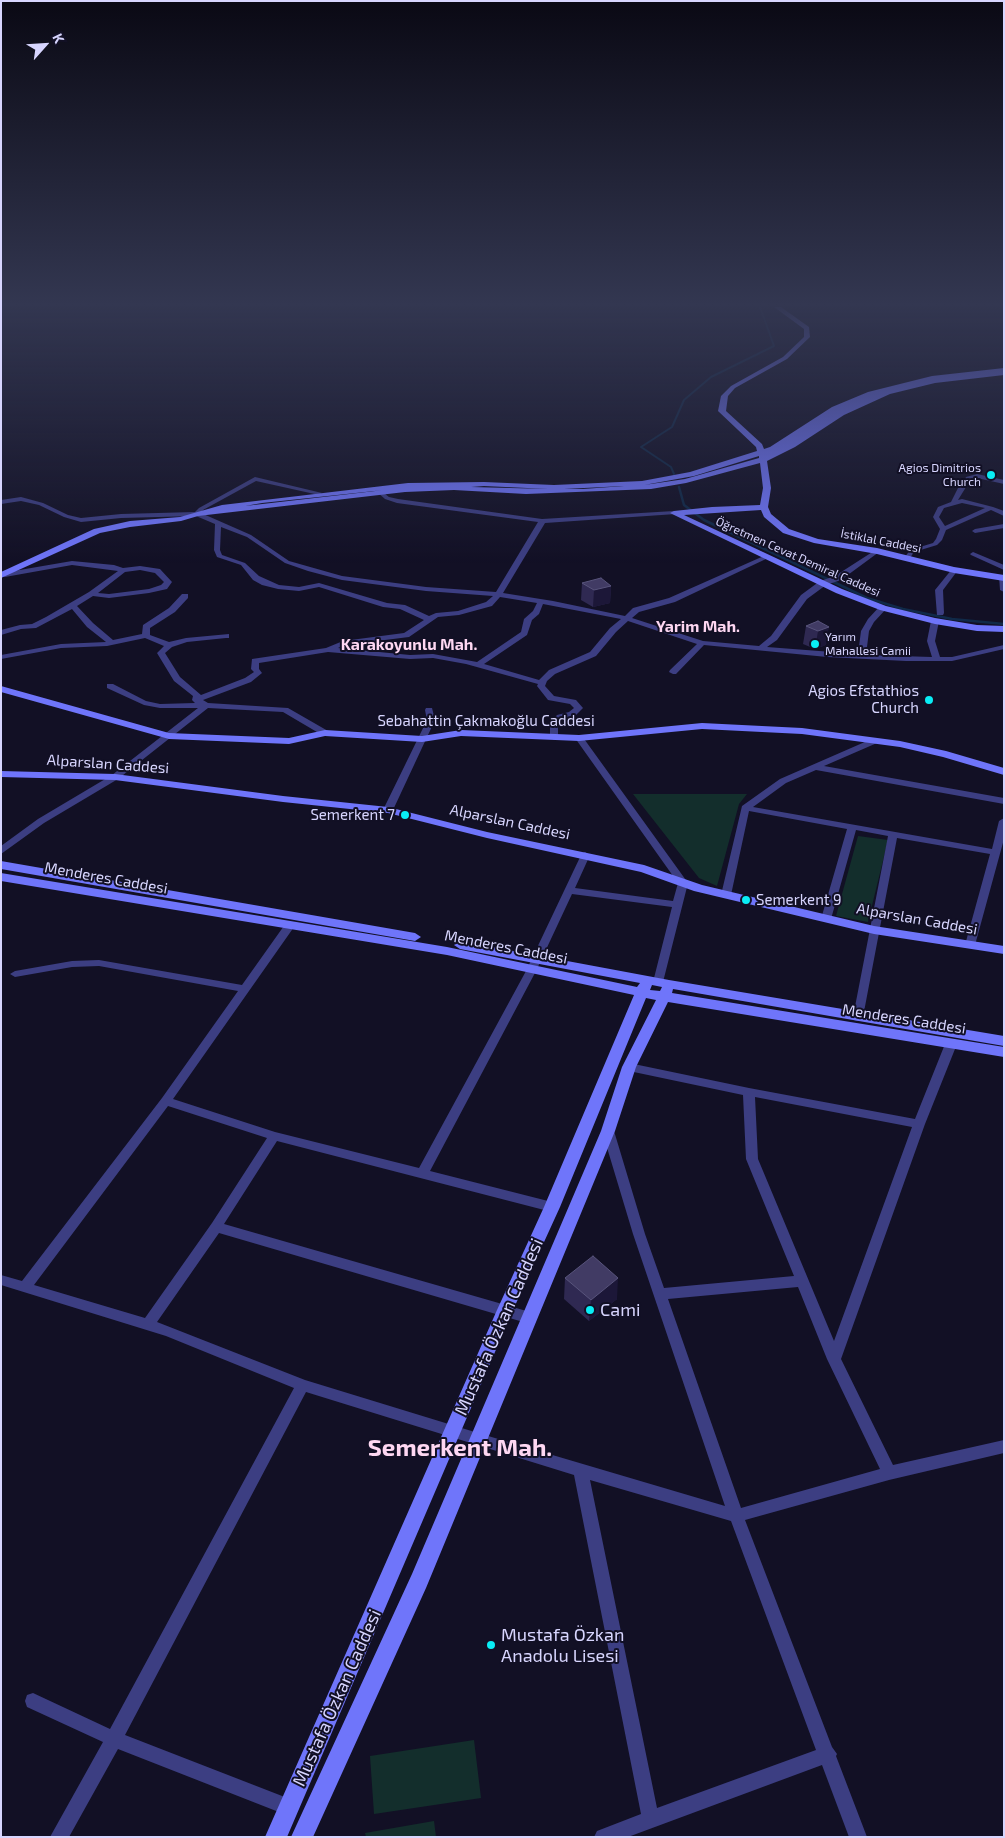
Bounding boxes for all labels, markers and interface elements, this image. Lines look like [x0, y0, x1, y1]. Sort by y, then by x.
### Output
north arrow [20, 20, 70, 70]
text: K [49, 30, 69, 46]
place label: Agios Dimitrios Church [899, 461, 981, 489]
marker: Agios Dimitrios Church [985, 469, 997, 481]
street label: Öğretmen Cevat Demiral Caddesi [713, 514, 883, 600]
street label: İstiklal Caddesi [839, 526, 923, 556]
district label: Yarim Mah. [656, 617, 740, 637]
place label: Yarım Mahallesi Camii [825, 630, 911, 658]
district label: Karakoyunlu Mah. [341, 635, 477, 655]
marker: Yarım Mahallesi Camii [809, 638, 821, 650]
place label: Agios Efstathios Church [808, 682, 919, 717]
marker: Agios Efstathios Church [923, 694, 935, 706]
street label: Sebahattin Çakmakoğlu Caddesi [377, 712, 595, 730]
street label: Alparslan Caddesi [46, 751, 170, 777]
street label: Alparslan Caddesi [448, 800, 572, 844]
place label: Semerkent 7 [310, 806, 395, 824]
marker: Semerkent 7 [399, 809, 411, 821]
street label: Menderes Caddesi [43, 858, 169, 898]
place label: Semerkent 9 [756, 891, 841, 909]
marker: Semerkent 9 [740, 894, 752, 906]
street label: Alparslan Caddesi [855, 900, 979, 938]
street label: Menderes Caddesi [443, 926, 569, 968]
street label: Menderes Caddesi [841, 1000, 967, 1038]
street label: Mustafa Özkan Caddesi [450, 1235, 548, 1419]
place label: Cami [600, 1299, 640, 1321]
marker: Cami [584, 1304, 596, 1316]
district label: Semerkent Mah. [368, 1434, 552, 1462]
street label: Mustafa Özkan Caddesi [288, 1606, 386, 1790]
place label: Mustafa Özkan Anadolu Lisesi [501, 1624, 624, 1666]
marker: Mustafa Özkan Anadolu Lisesi [485, 1639, 497, 1651]

